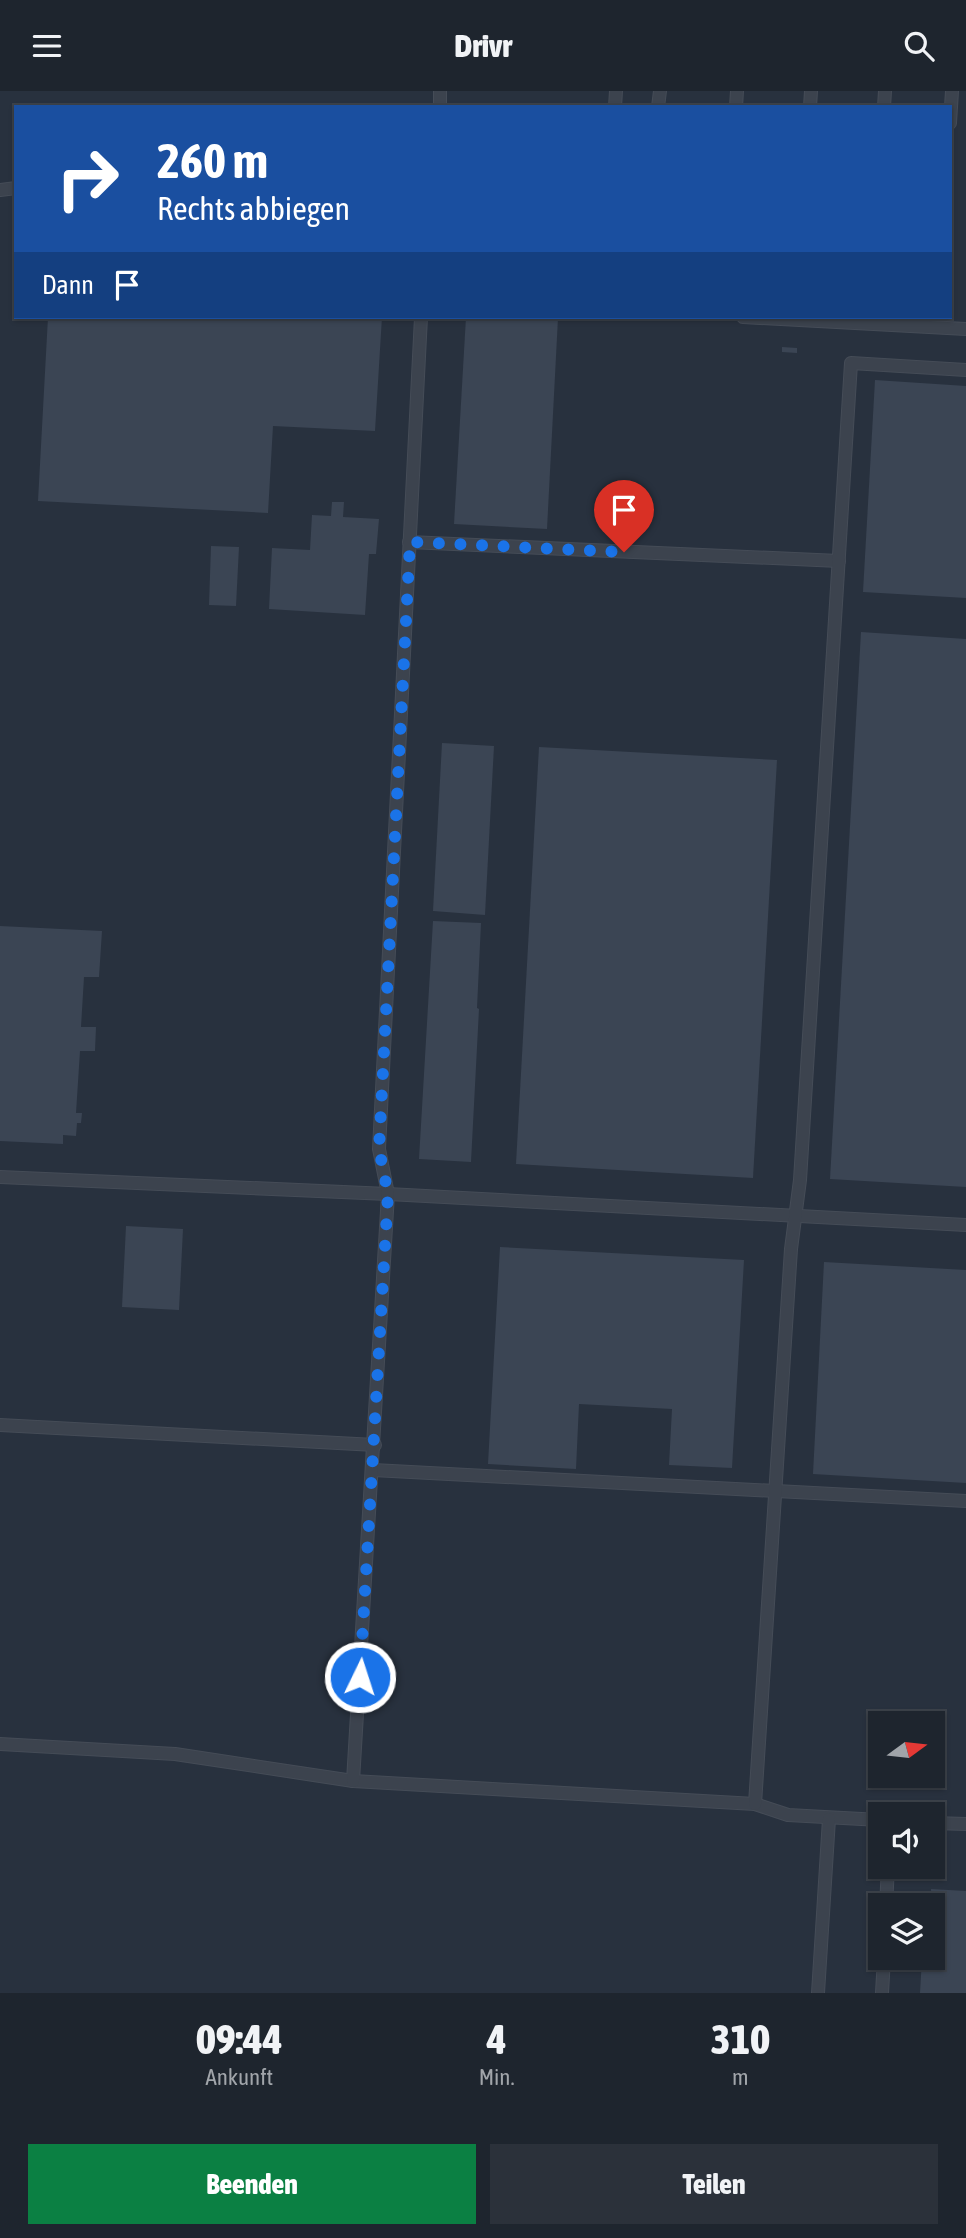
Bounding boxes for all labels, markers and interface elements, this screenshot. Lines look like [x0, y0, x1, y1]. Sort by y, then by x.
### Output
icon: menu [28, 27, 66, 65]
text: Drivr [454, 27, 512, 64]
icon: search [900, 27, 938, 65]
text: 260 m [157, 132, 268, 188]
icon: right [42, 133, 133, 224]
text: Rechts abbiegen [157, 190, 350, 227]
icon: arrive [108, 266, 146, 304]
text: Dann [42, 270, 94, 300]
pin [594, 480, 654, 552]
icon: arrive [605, 491, 643, 529]
position arrow [323, 1640, 397, 1714]
north arrow [868, 1711, 945, 1789]
map controls [868, 1711, 945, 1970]
button: sound [868, 1802, 945, 1879]
button: layers [868, 1893, 945, 1970]
text: 09:44 [196, 2015, 283, 2063]
text: 4 [487, 2015, 506, 2063]
text: 310 [711, 2015, 770, 2063]
text: Ankunft [205, 2064, 273, 2090]
text: Min. [479, 2064, 515, 2090]
text: m [732, 2064, 749, 2090]
button: Beenden [28, 2144, 476, 2224]
button: Teilen [490, 2144, 938, 2224]

